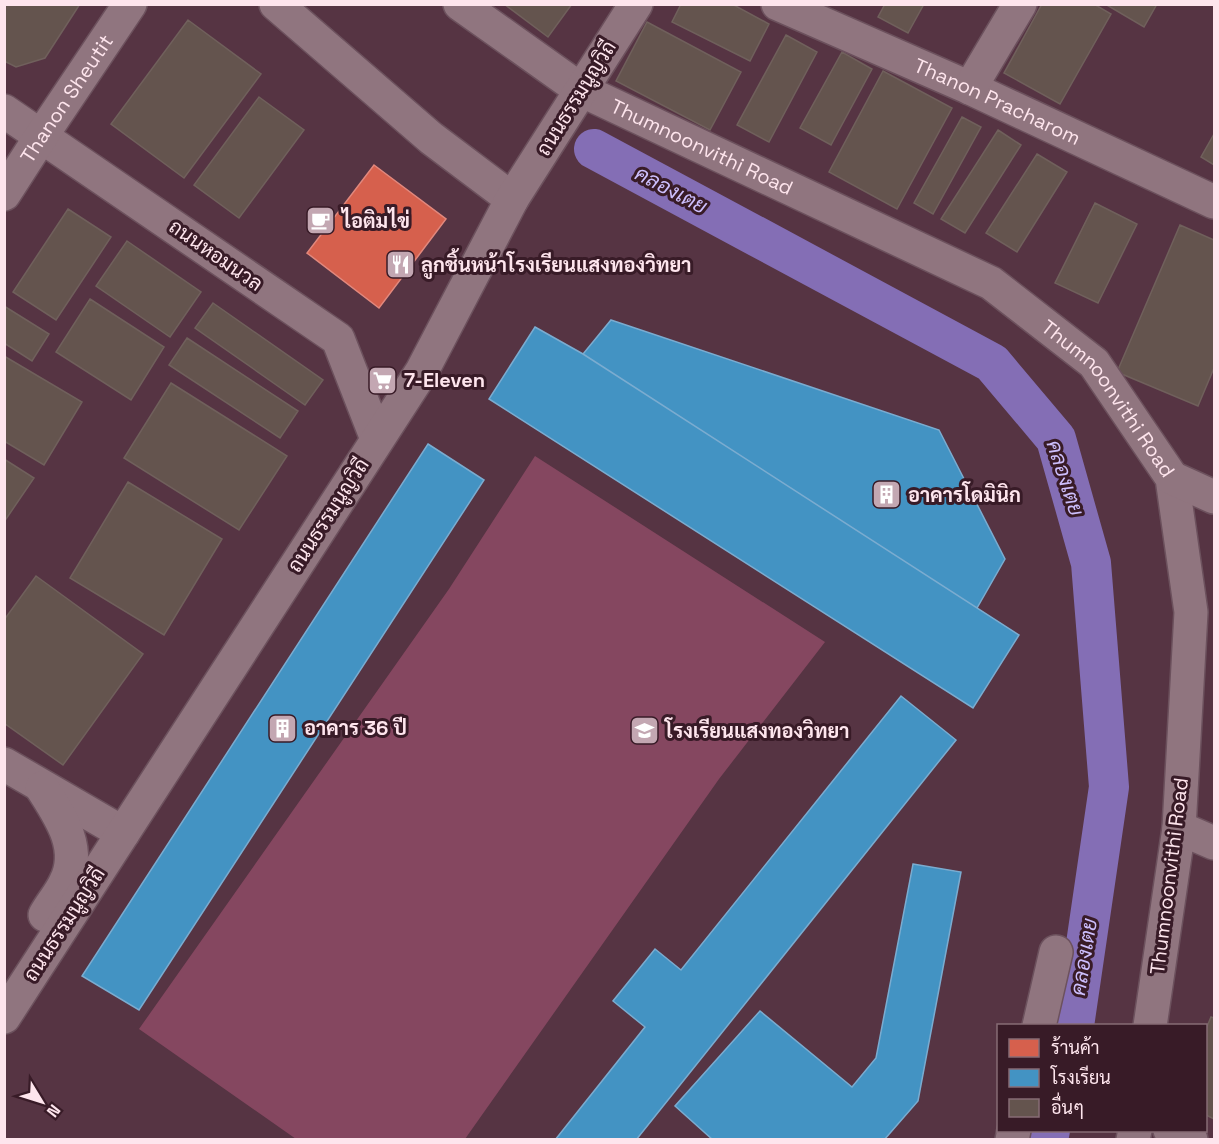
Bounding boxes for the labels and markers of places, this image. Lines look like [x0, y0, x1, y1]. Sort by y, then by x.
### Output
cafe icon: ไอติมไข่ [305, 205, 337, 237]
place label: ไอติมไข่ [340, 207, 410, 234]
place label: ลูกชิ้นหน้าโรงเรียนแสงทองวิทยา [421, 248, 691, 279]
restaurant icon: ลูกชิ้นหน้าโรงเรียนแสงทองวิทยา [384, 249, 416, 281]
supermarket icon: 7-Eleven [367, 364, 399, 396]
place label: 7-Eleven [404, 367, 485, 393]
building icon: อาคารโดมินิก [871, 479, 903, 511]
place label: อาคารโดมินิก [908, 481, 1021, 508]
building icon: อาคาร 36 ปี [267, 712, 299, 744]
place label: อาคาร 36 ปี [304, 715, 407, 741]
school or university icon: โรงเรียนแสงทองวิทยา [628, 715, 660, 747]
place label: โรงเรียนแสงทองวิทยา [664, 717, 849, 744]

